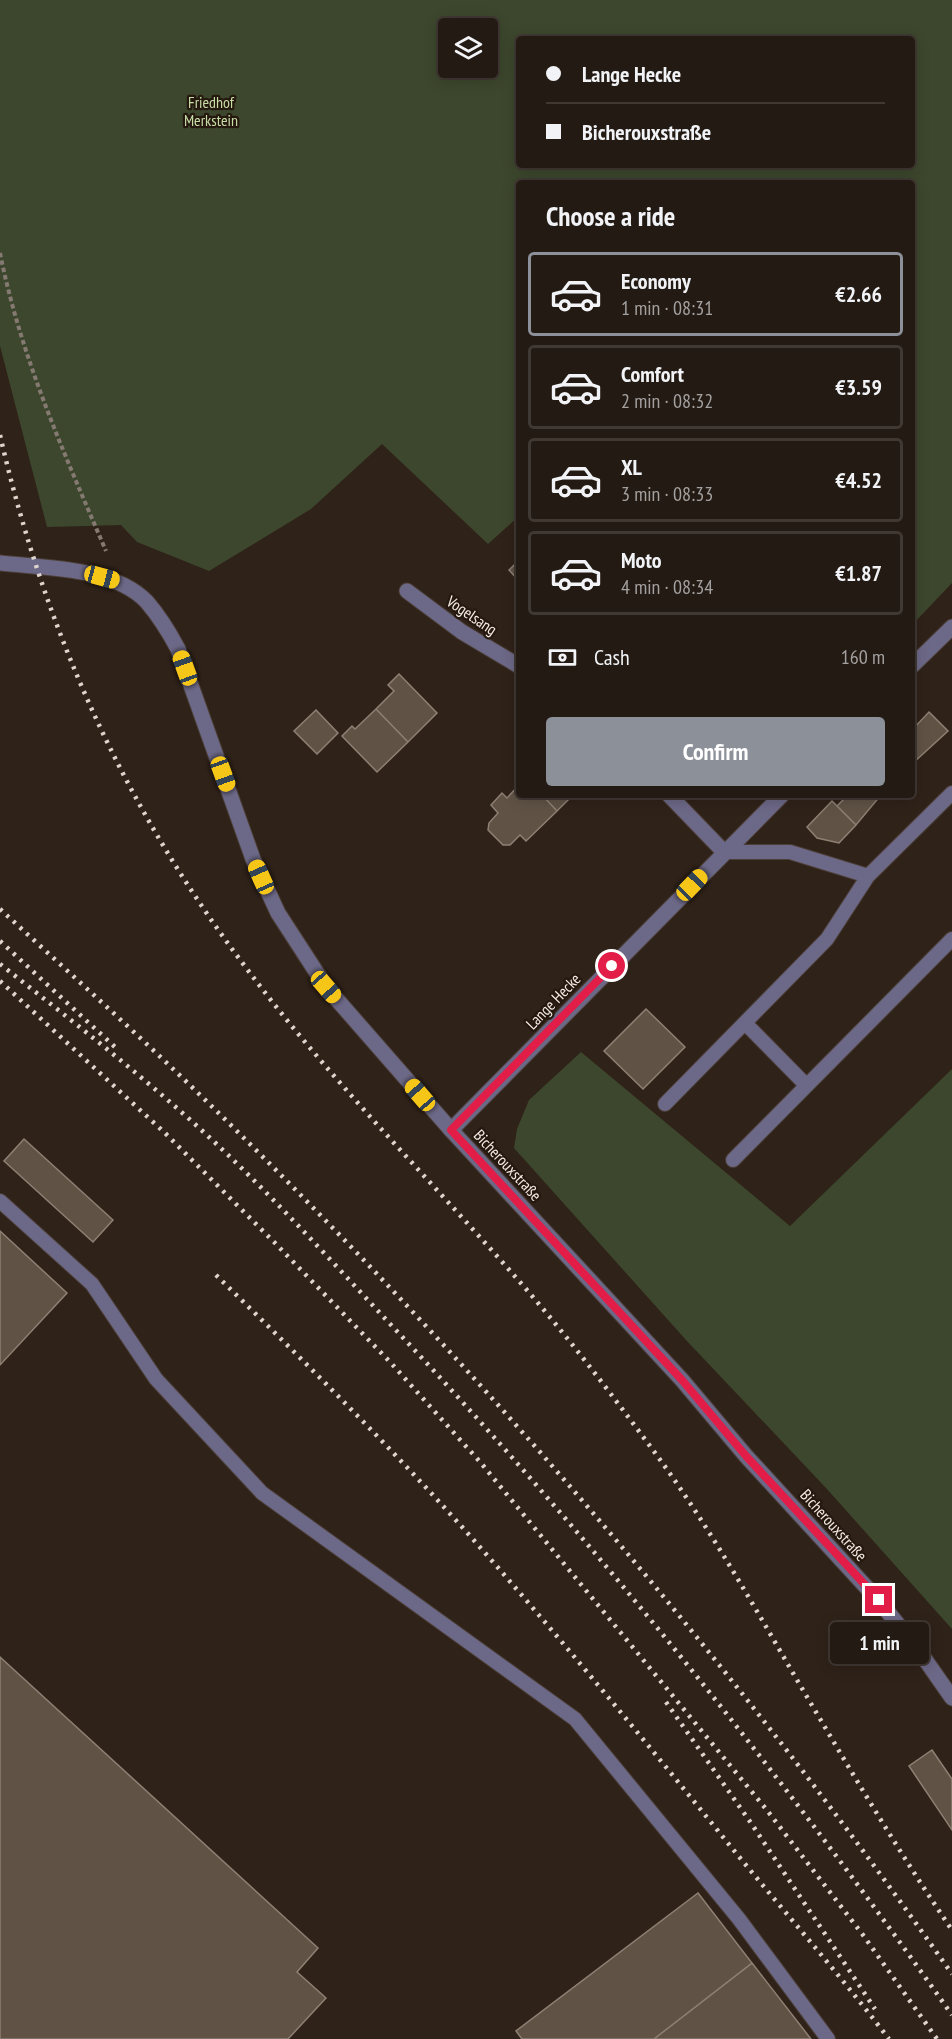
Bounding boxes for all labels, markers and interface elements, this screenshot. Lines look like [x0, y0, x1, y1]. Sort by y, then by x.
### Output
map controls [438, 18, 498, 78]
button: layers [438, 18, 498, 78]
text: Lange Hecke [582, 60, 681, 88]
park label: Friedhof Merkstein [184, 92, 238, 130]
text: Bicherouxstraße [582, 118, 711, 146]
text: Choose a ride [546, 199, 675, 233]
icon: car [549, 267, 603, 321]
text: Economy [621, 267, 691, 295]
text: €2.66 [835, 280, 882, 308]
text: 1 min · 08:31 [621, 295, 713, 321]
icon: car [549, 360, 603, 414]
text: Comfort [621, 360, 684, 388]
text: €3.59 [835, 373, 882, 401]
text: 2 min · 08:32 [621, 388, 713, 414]
icon: car [549, 453, 603, 507]
text: XL [621, 453, 642, 481]
text: €4.52 [835, 466, 882, 494]
text: 3 min · 08:33 [621, 481, 713, 507]
icon: car [549, 546, 603, 600]
text: Moto [621, 546, 662, 574]
text: €1.87 [835, 559, 882, 587]
car [82, 564, 122, 590]
text: 4 min · 08:34 [621, 574, 713, 600]
street label: Vogelsang [442, 590, 501, 639]
icon: cash [546, 641, 579, 674]
text: Cash [594, 643, 630, 671]
text: 160 m [841, 644, 885, 670]
car [170, 648, 200, 688]
button: Confirm [546, 717, 885, 786]
car [208, 754, 238, 794]
car [245, 857, 277, 897]
car [673, 866, 711, 904]
route start [598, 952, 625, 979]
car [307, 968, 345, 1006]
street label: Lange Hecke [521, 969, 585, 1033]
car [401, 1076, 439, 1114]
street label: Bicherouxstraße [470, 1125, 546, 1205]
street label: Bicherouxstraße [796, 1485, 872, 1565]
route end [865, 1586, 892, 1613]
callout: 1 min [830, 1621, 928, 1663]
text: 1 min [859, 1630, 900, 1656]

